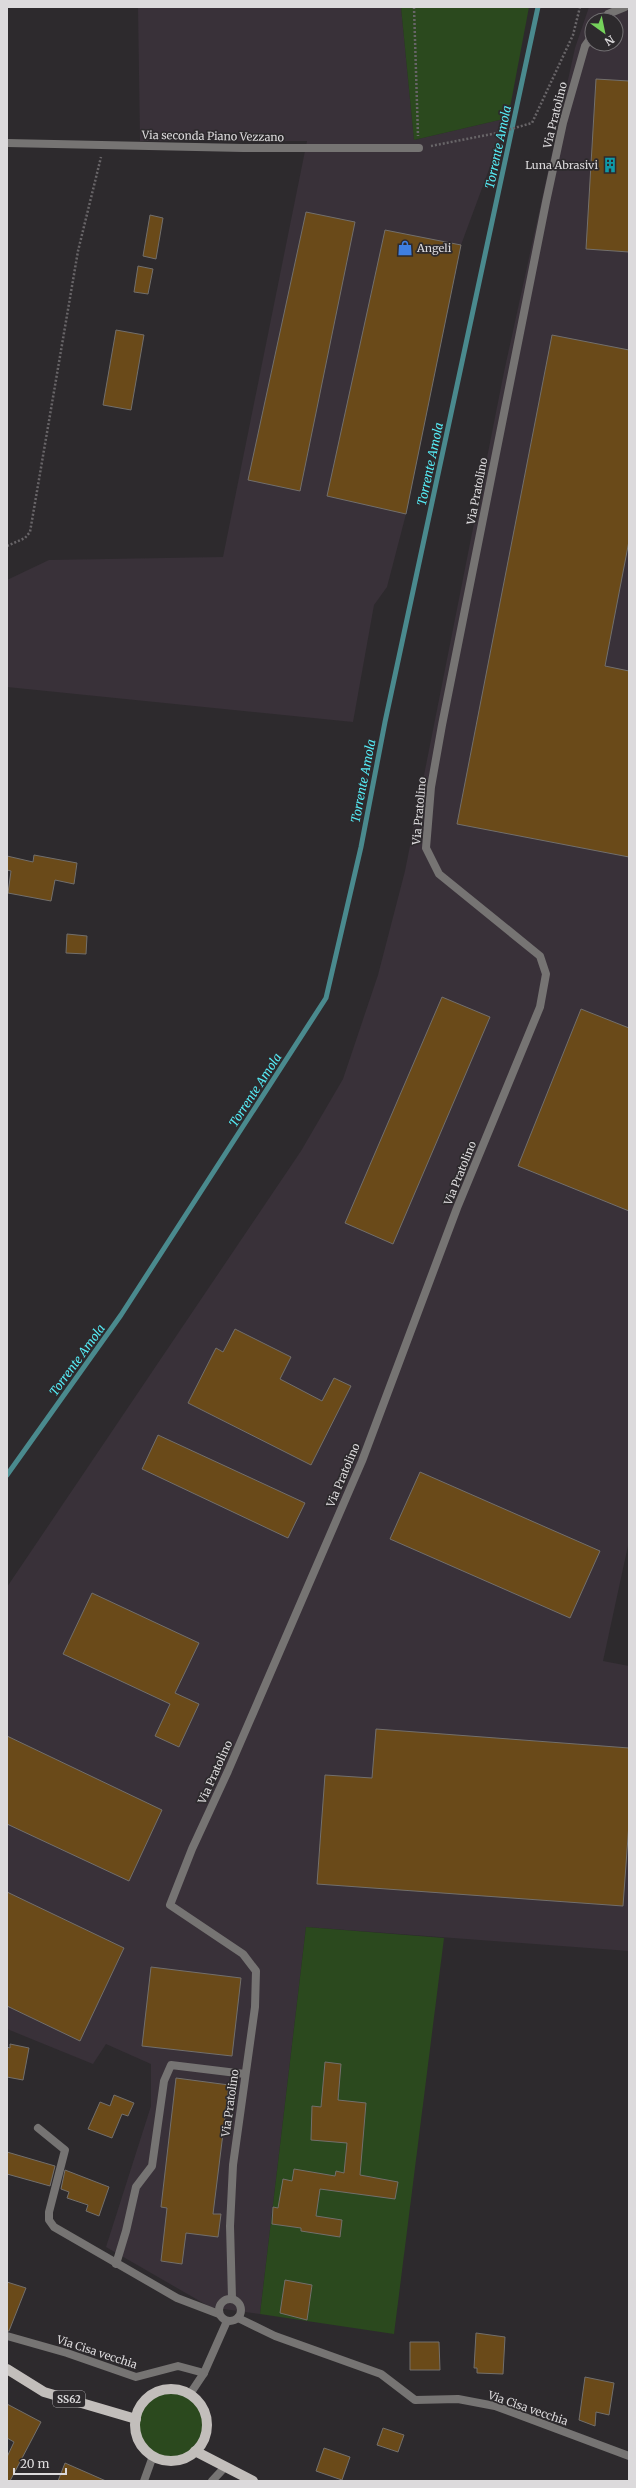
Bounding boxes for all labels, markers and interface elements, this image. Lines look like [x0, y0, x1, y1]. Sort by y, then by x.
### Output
north arrow [584, 12, 624, 52]
text: N [602, 32, 617, 49]
street label: Via Pratolino [540, 80, 570, 151]
water label: Torrente Amola [482, 104, 514, 190]
street label: Via seconda Piano Vezzano [141, 128, 285, 144]
building icon: Luna Abrasivi [601, 156, 619, 174]
place label: Luna Abrasivi [525, 158, 598, 172]
shop icon: Angeli [396, 239, 414, 257]
place label: Angeli [416, 241, 452, 255]
water label: Torrente Amola [414, 421, 446, 507]
street label: Via Pratolino [463, 456, 490, 527]
water label: Torrente Amola [348, 738, 378, 824]
street label: Via Pratolino [409, 776, 429, 847]
water label: Torrente Amola [226, 1050, 284, 1130]
street label: Via Pratolino [440, 1138, 479, 1208]
water label: Torrente Amola [46, 1321, 108, 1399]
street label: Via Pratolino [323, 1440, 363, 1510]
street label: Via Pratolino [194, 1738, 235, 1807]
street label: Via Pratolino [218, 2068, 242, 2139]
street label: Via Cisa vecchia [54, 2332, 139, 2372]
street label: Via Cisa vecchia [485, 2387, 570, 2428]
road number: SS62 [53, 2391, 85, 2407]
scale bar [14, 2450, 66, 2476]
text: 20 m [20, 2456, 49, 2471]

